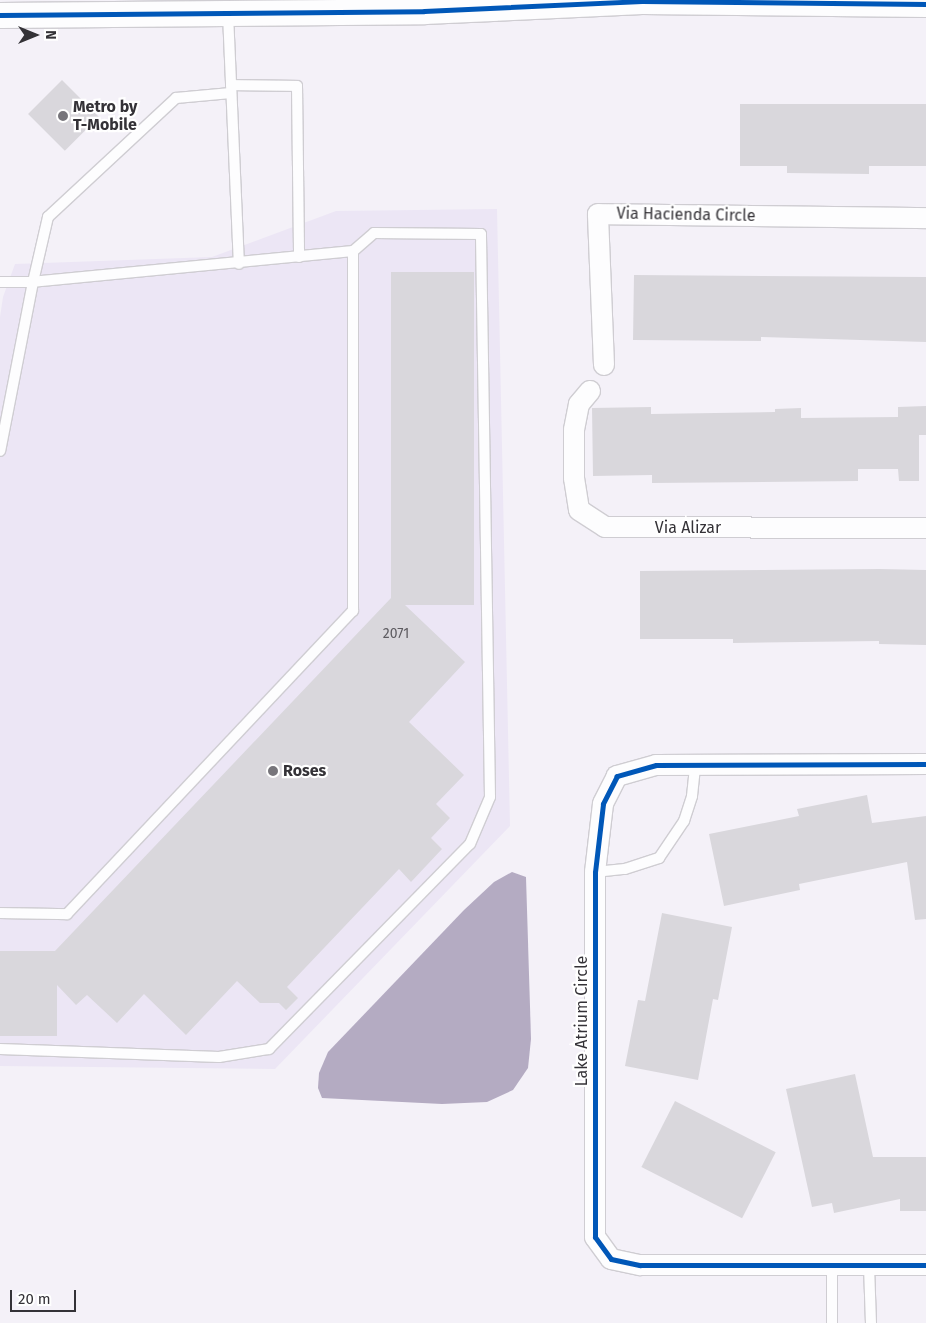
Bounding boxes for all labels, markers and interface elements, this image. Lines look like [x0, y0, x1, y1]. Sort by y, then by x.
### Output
north arrow [10, 10, 60, 60]
text: N [42, 30, 59, 40]
place label: Metro by T-Mobile [73, 97, 137, 135]
marker: Metro by T-Mobile [57, 110, 69, 122]
street label: Via Hacienda Circle [616, 204, 756, 226]
street label: Via Alizar [655, 518, 721, 538]
house number: 2071 [383, 626, 409, 642]
place label: Roses [283, 761, 326, 781]
marker: Roses [267, 765, 279, 777]
street label: Lake Atrium Circle [572, 956, 592, 1086]
scale bar [12, 1280, 79, 1312]
text: 20 m [18, 1290, 51, 1308]

